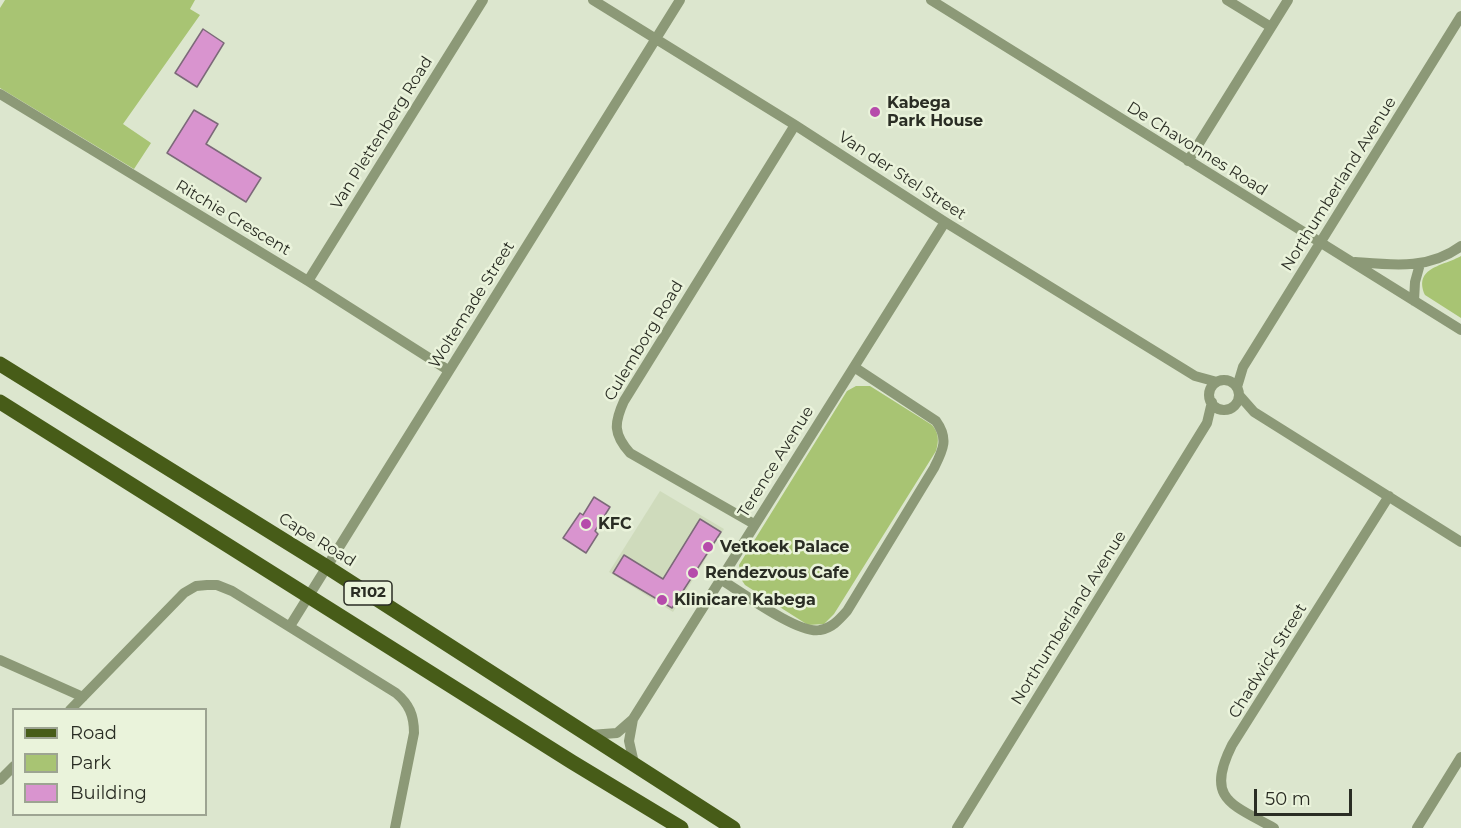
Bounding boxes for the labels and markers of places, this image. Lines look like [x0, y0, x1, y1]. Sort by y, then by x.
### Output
place label: Kabega Park House [887, 93, 983, 131]
marker: Kabega Park House [868, 105, 882, 119]
place label: KFC [598, 514, 632, 534]
marker: KFC [579, 517, 593, 531]
place label: Vetkoek Palace [720, 537, 849, 557]
marker: Vetkoek Palace [701, 540, 715, 554]
place label: Rendezvous Cafe [705, 563, 849, 583]
marker: Rendezvous Cafe [686, 566, 700, 580]
place label: Klinicare Kabega [674, 590, 816, 610]
marker: Klinicare Kabega [655, 593, 669, 607]

